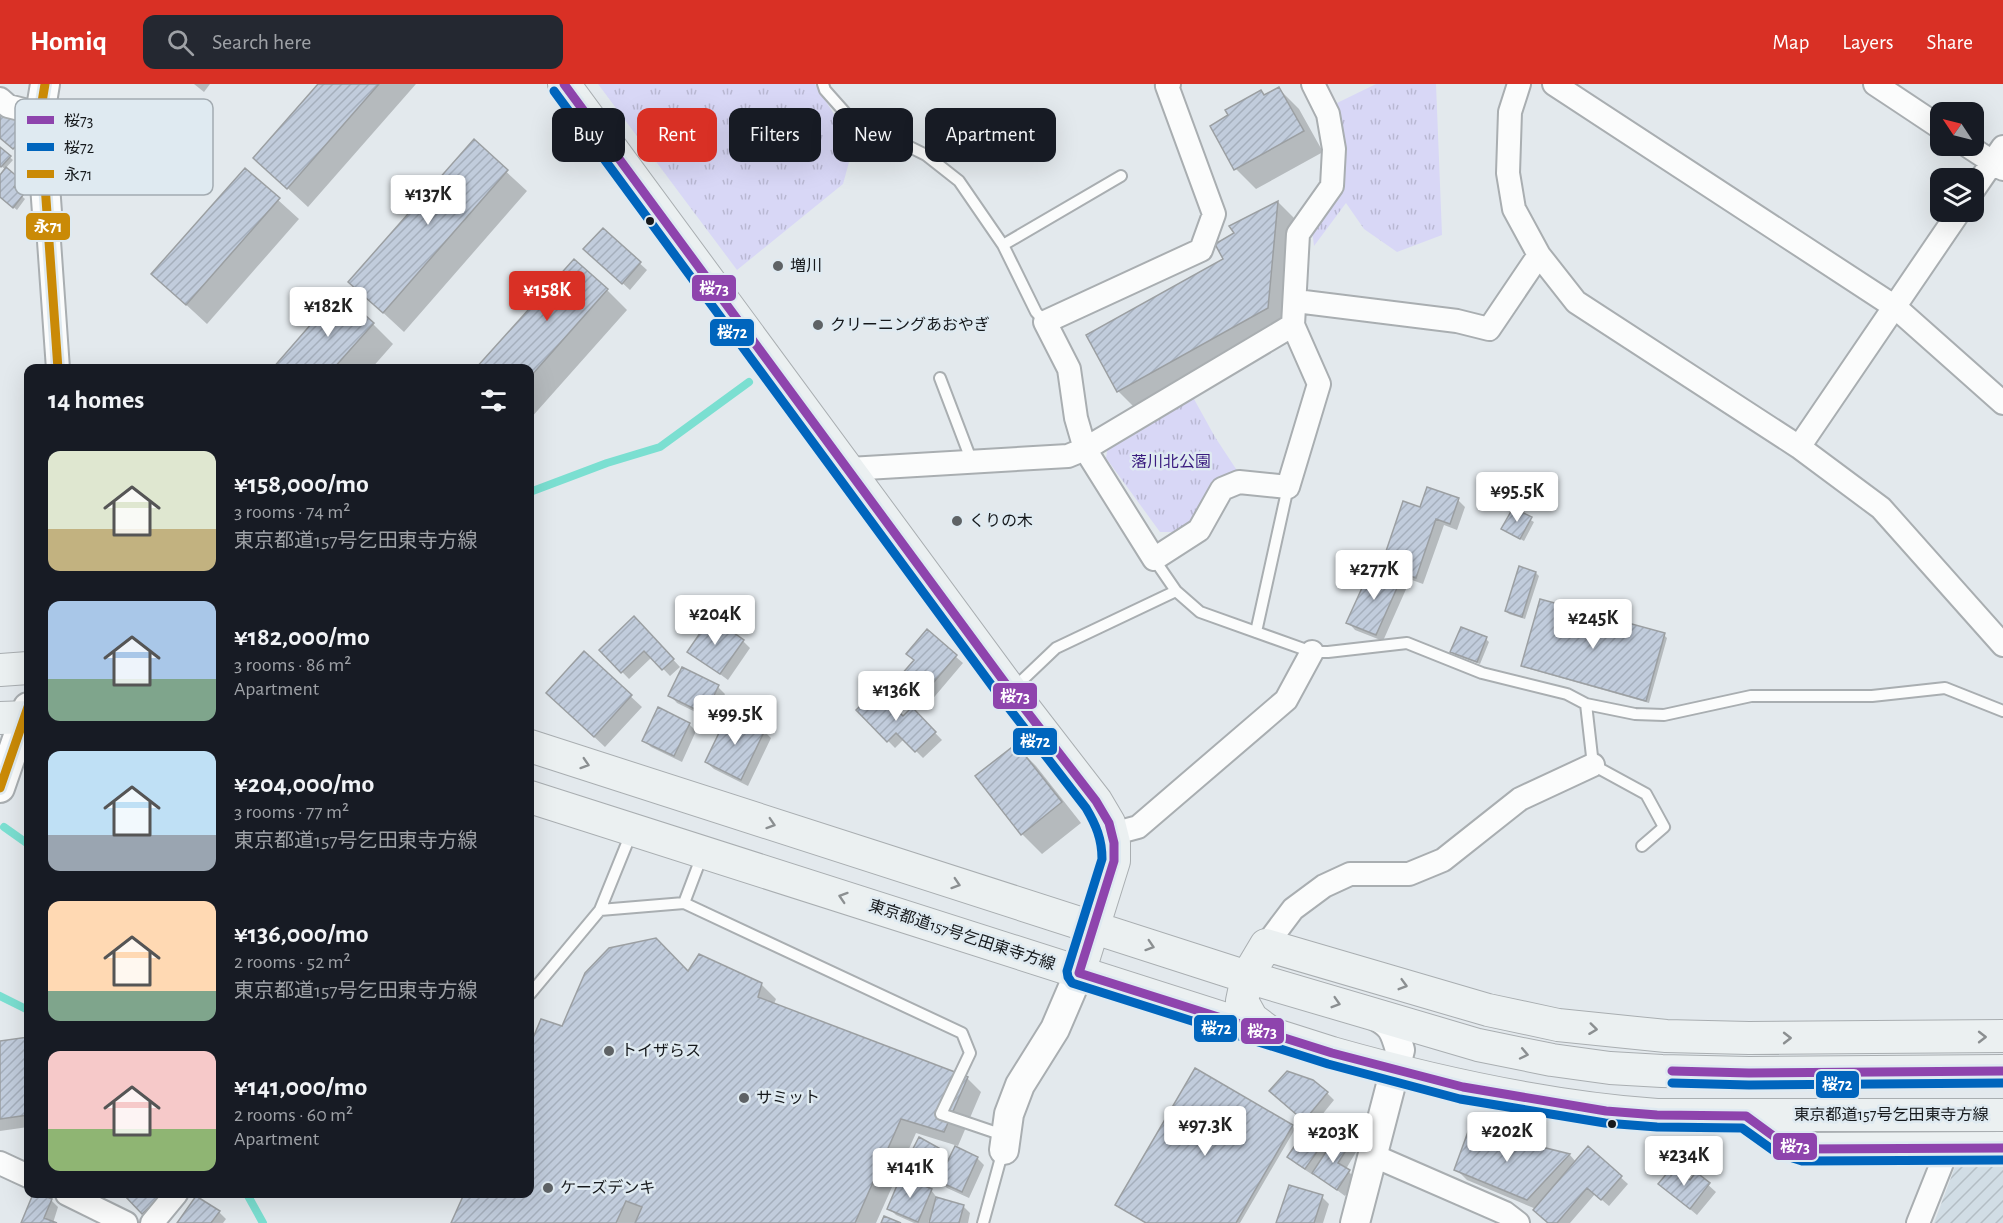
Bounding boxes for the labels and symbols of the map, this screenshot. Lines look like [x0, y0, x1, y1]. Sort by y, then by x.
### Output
legend [15, 99, 213, 195]
north arrow [1930, 102, 1984, 156]
text: 桜73 [64, 113, 93, 129]
text: 桜72 [64, 140, 94, 156]
text: 永71 [64, 166, 92, 183]
pin: ¥137K [386, 175, 470, 226]
line badge: 永71 [25, 212, 71, 241]
unlabelled marker [644, 215, 656, 227]
text: 永71 [34, 218, 62, 235]
place label: 増川 [790, 257, 822, 274]
marker: 増川 [771, 259, 785, 273]
pin: ¥158K [505, 271, 589, 322]
line badge: 桜73 [691, 274, 737, 302]
text: 桜73 [699, 280, 729, 297]
pin: ¥182K [286, 287, 370, 338]
place label: クリーニングあおやぎ [830, 316, 990, 333]
line badge: 桜72 [709, 318, 755, 347]
marker: クリーニングあおやぎ [811, 318, 825, 332]
text: 桜72 [717, 324, 748, 341]
park label: 落川北公園 [1131, 453, 1211, 470]
pin: ¥95.5K [1468, 472, 1566, 523]
place label: くりの木 [969, 512, 1033, 529]
marker: くりの木 [950, 514, 964, 528]
pin: ¥277K [1332, 550, 1416, 601]
pin: ¥204K [673, 595, 757, 646]
pin: ¥245K [1551, 599, 1635, 650]
pin: ¥136K [854, 671, 938, 722]
line badge: 桜73 [992, 682, 1038, 710]
text: 桜73 [1000, 688, 1030, 705]
pin: ¥99.5K [686, 695, 784, 746]
line badge: 桜72 [1012, 727, 1058, 756]
text: 桜72 [1020, 733, 1051, 750]
one-way arrow [579, 757, 590, 769]
one-way arrow [765, 817, 776, 829]
one-way arrow [950, 876, 961, 889]
one-way arrow [838, 892, 849, 904]
street label: 東京都道157号乞田東寺方線 [867, 896, 1057, 973]
one-way arrow [1144, 939, 1155, 951]
one-way arrow [1397, 978, 1408, 990]
one-way arrow [1330, 996, 1341, 1008]
line badge: 桜72 [1193, 1014, 1238, 1043]
line badge: 桜73 [1240, 1017, 1285, 1045]
text: 桜72 [1201, 1020, 1232, 1037]
one-way arrow [1588, 1022, 1597, 1035]
text: 桜73 [1247, 1023, 1277, 1040]
one-way arrow [1978, 1031, 1987, 1043]
one-way arrow [1783, 1032, 1792, 1044]
place label: トイザらス [621, 1043, 701, 1059]
marker: トイザらス [602, 1044, 616, 1058]
one-way arrow [1519, 1047, 1529, 1060]
line badge: 桜72 [1815, 1070, 1860, 1099]
text: 桜72 [1822, 1076, 1853, 1093]
place label: サミット [756, 1090, 820, 1106]
marker: サミット [737, 1091, 751, 1105]
pin: ¥97.3K [1156, 1106, 1254, 1157]
street label: 東京都道157号乞田東寺方線 [1794, 1106, 1988, 1123]
pin: ¥202K [1465, 1112, 1549, 1163]
pin: ¥203K [1291, 1113, 1375, 1164]
unlabelled marker [1606, 1118, 1618, 1130]
line badge: 桜73 [1772, 1132, 1818, 1161]
pin: ¥234K [1642, 1136, 1726, 1187]
text: 桜73 [1780, 1138, 1810, 1155]
pin: ¥141K [868, 1148, 952, 1199]
place label: ケーズデンキ [560, 1179, 655, 1196]
marker: ケーズデンキ [541, 1181, 555, 1195]

